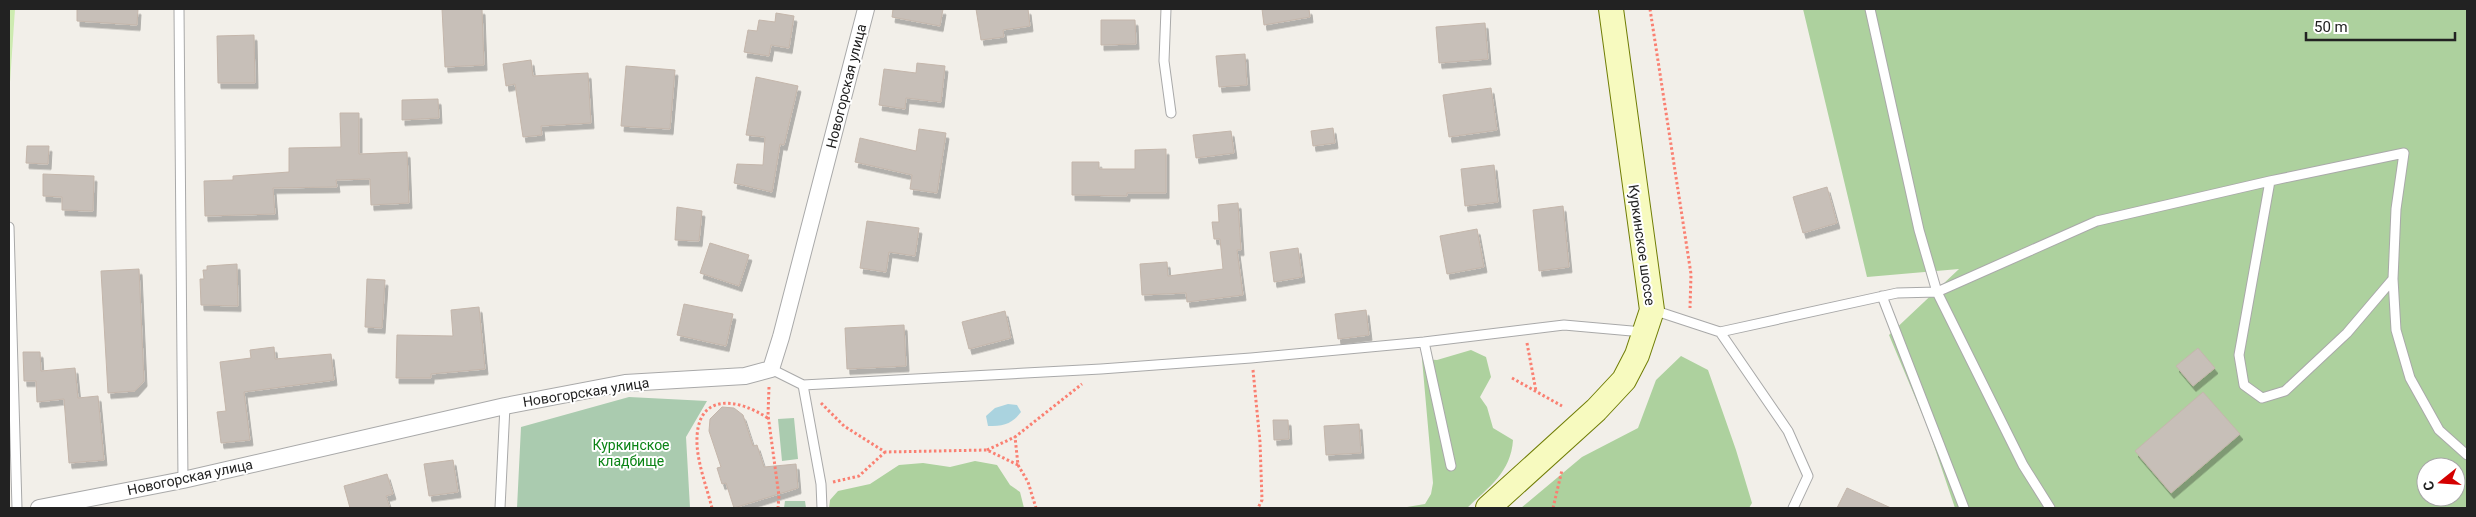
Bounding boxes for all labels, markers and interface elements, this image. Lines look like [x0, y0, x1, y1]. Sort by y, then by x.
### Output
scale bar [2306, 10, 2455, 42]
text: 50 m [2314, 18, 2348, 36]
street label: Новогорская улица [823, 22, 869, 150]
street label: Куркинское шоссе [1626, 184, 1658, 306]
street label: Новогорская улица [522, 374, 650, 410]
park label: Куркинское кладбище [592, 437, 670, 469]
street label: Новогорская улица [126, 456, 254, 498]
north arrow [2416, 457, 2466, 507]
text: С [2420, 479, 2438, 493]

